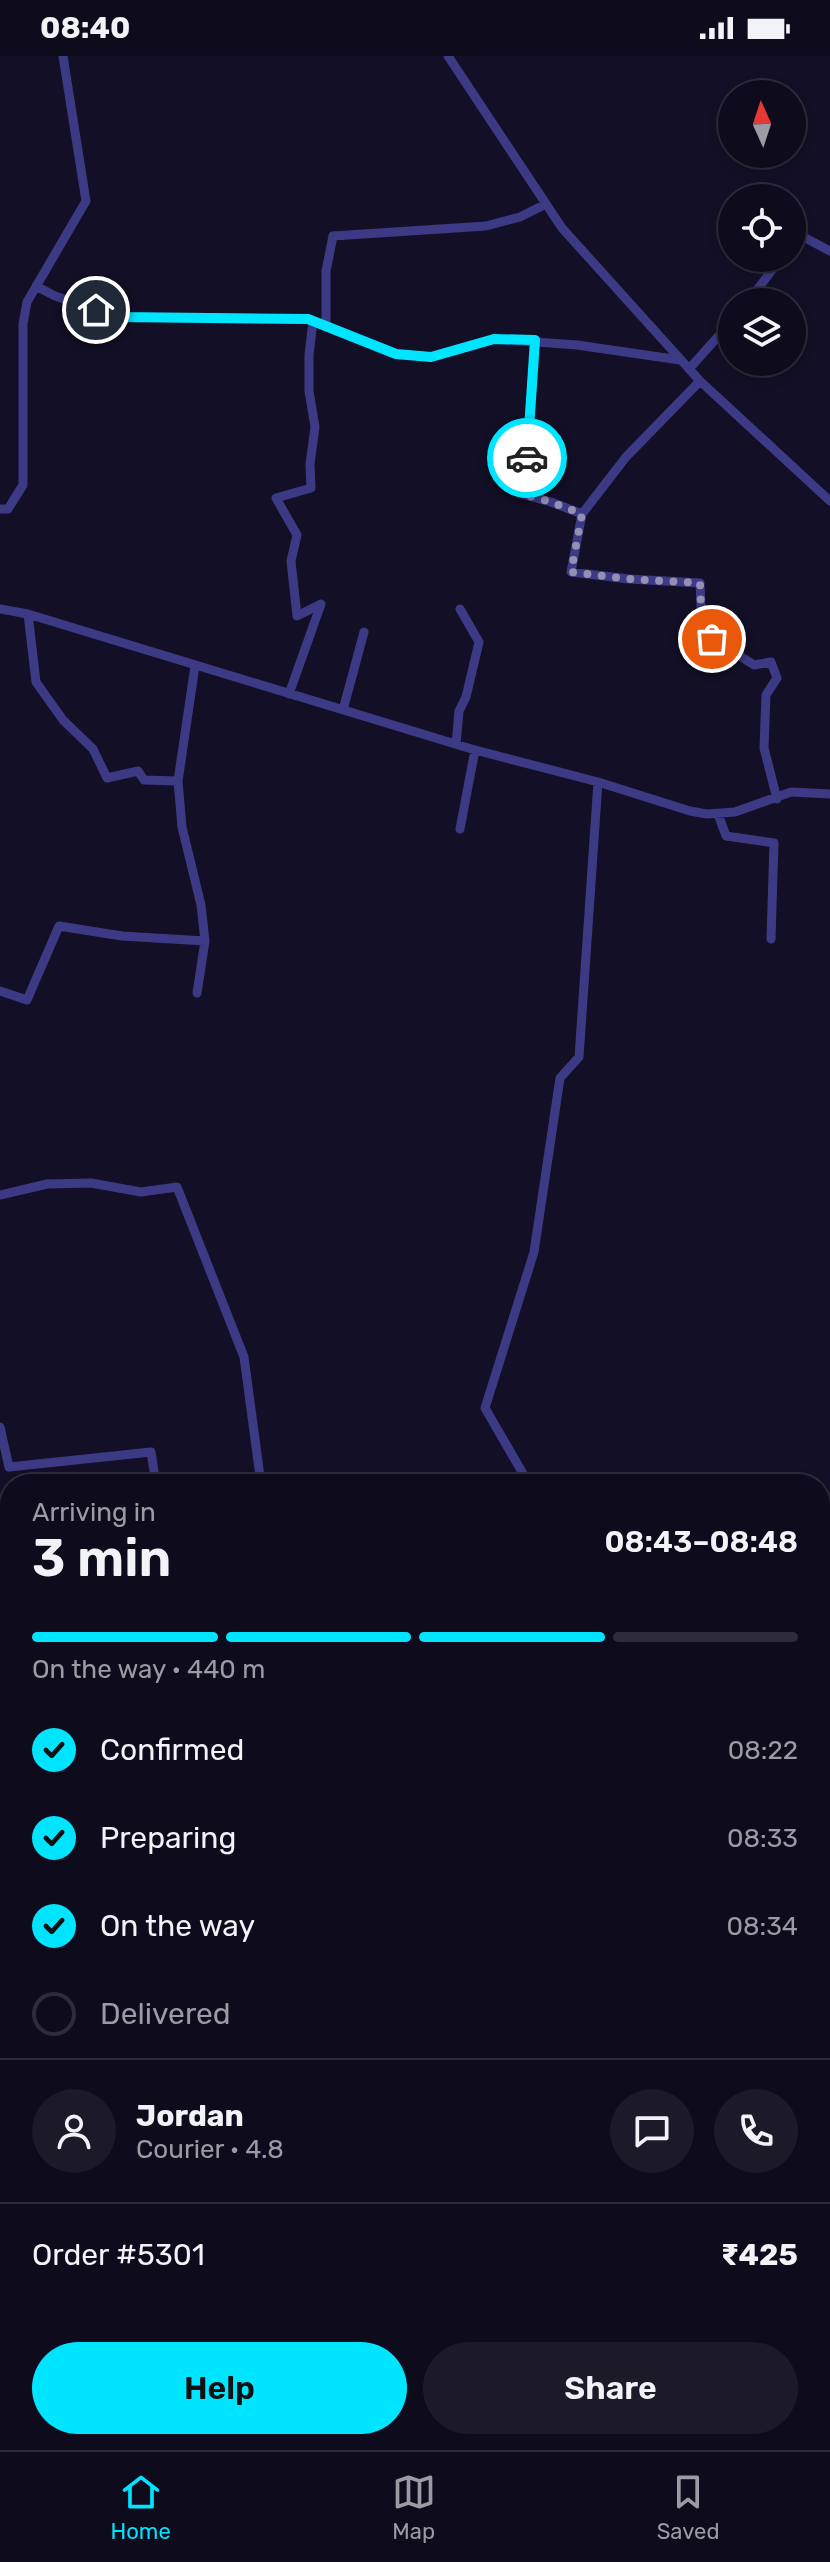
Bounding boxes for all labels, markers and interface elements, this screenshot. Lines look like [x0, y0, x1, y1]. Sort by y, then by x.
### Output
text: 08:40 [40, 10, 130, 46]
north arrow [718, 80, 806, 168]
map controls [718, 80, 806, 376]
button: locate [718, 184, 806, 272]
pin [62, 276, 130, 344]
icon: home [74, 288, 118, 332]
button: layers [718, 288, 806, 376]
courier [487, 418, 567, 498]
icon: car [505, 436, 549, 480]
pin [678, 605, 746, 673]
icon: bag [690, 617, 734, 661]
text: Arriving in [32, 1497, 156, 1528]
text: 08:43–08:48 [605, 1524, 798, 1560]
text: 3 min [32, 1527, 171, 1589]
text: On the way · 440 m [32, 1654, 265, 1685]
icon: check [32, 1728, 76, 1772]
text: Confirmed [100, 1732, 244, 1768]
text: 08:22 [728, 1735, 798, 1766]
icon: check [32, 1816, 76, 1860]
text: Preparing [100, 1820, 236, 1856]
text: 08:33 [727, 1823, 798, 1854]
icon: check [32, 1904, 76, 1948]
text: On the way [100, 1908, 255, 1944]
text: 08:34 [727, 1911, 798, 1942]
text: Delivered [100, 1996, 231, 2032]
button: person [32, 2089, 116, 2173]
button: chat [610, 2089, 694, 2173]
button: phone [714, 2089, 798, 2173]
text: Jordan [136, 2098, 244, 2134]
text: Courier · 4.8 [136, 2134, 284, 2165]
text: Order #5301 [32, 2237, 205, 2273]
text: ₹425 [721, 2237, 798, 2273]
button: Help [32, 2342, 407, 2434]
button: Share [423, 2342, 798, 2434]
tab: Home [110, 2470, 171, 2545]
tab: Map [392, 2470, 436, 2545]
tab: Saved [657, 2470, 719, 2545]

